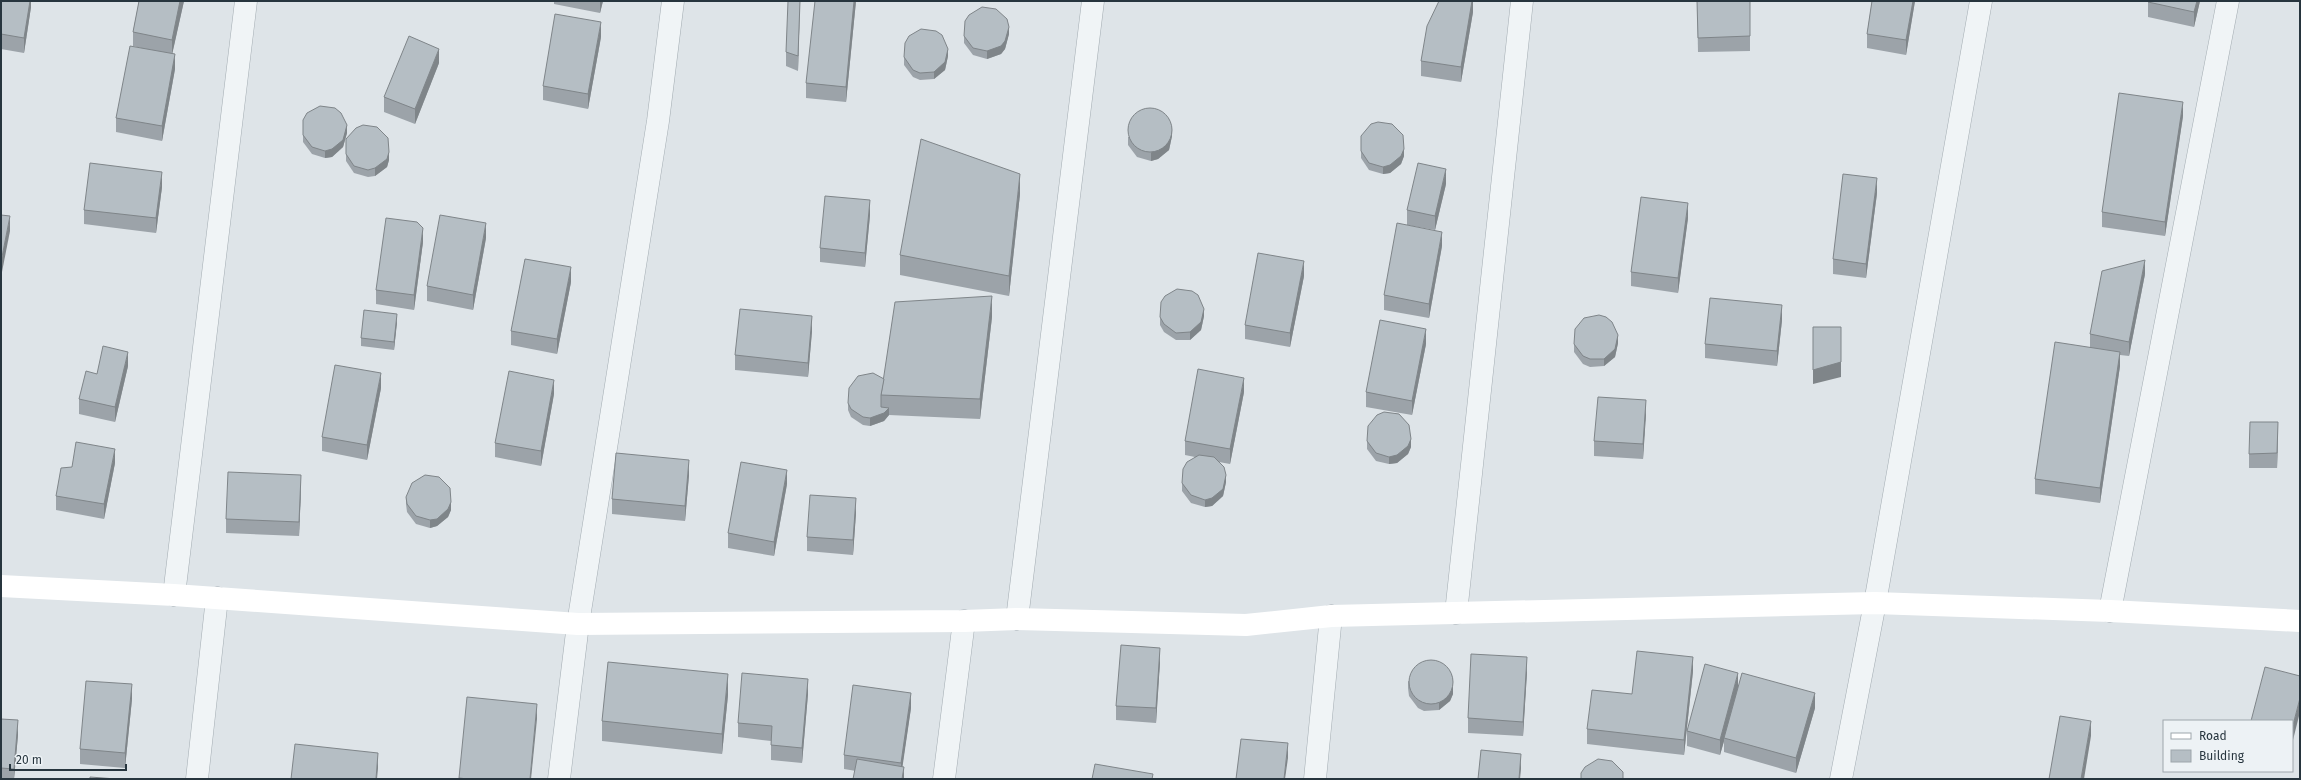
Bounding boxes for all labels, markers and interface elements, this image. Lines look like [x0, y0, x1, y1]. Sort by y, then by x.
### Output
legend [2163, 720, 2293, 772]
text: Road [2199, 729, 2227, 743]
scale bar [10, 746, 126, 772]
text: Building [2199, 749, 2245, 763]
text: 20 m [16, 753, 42, 767]

